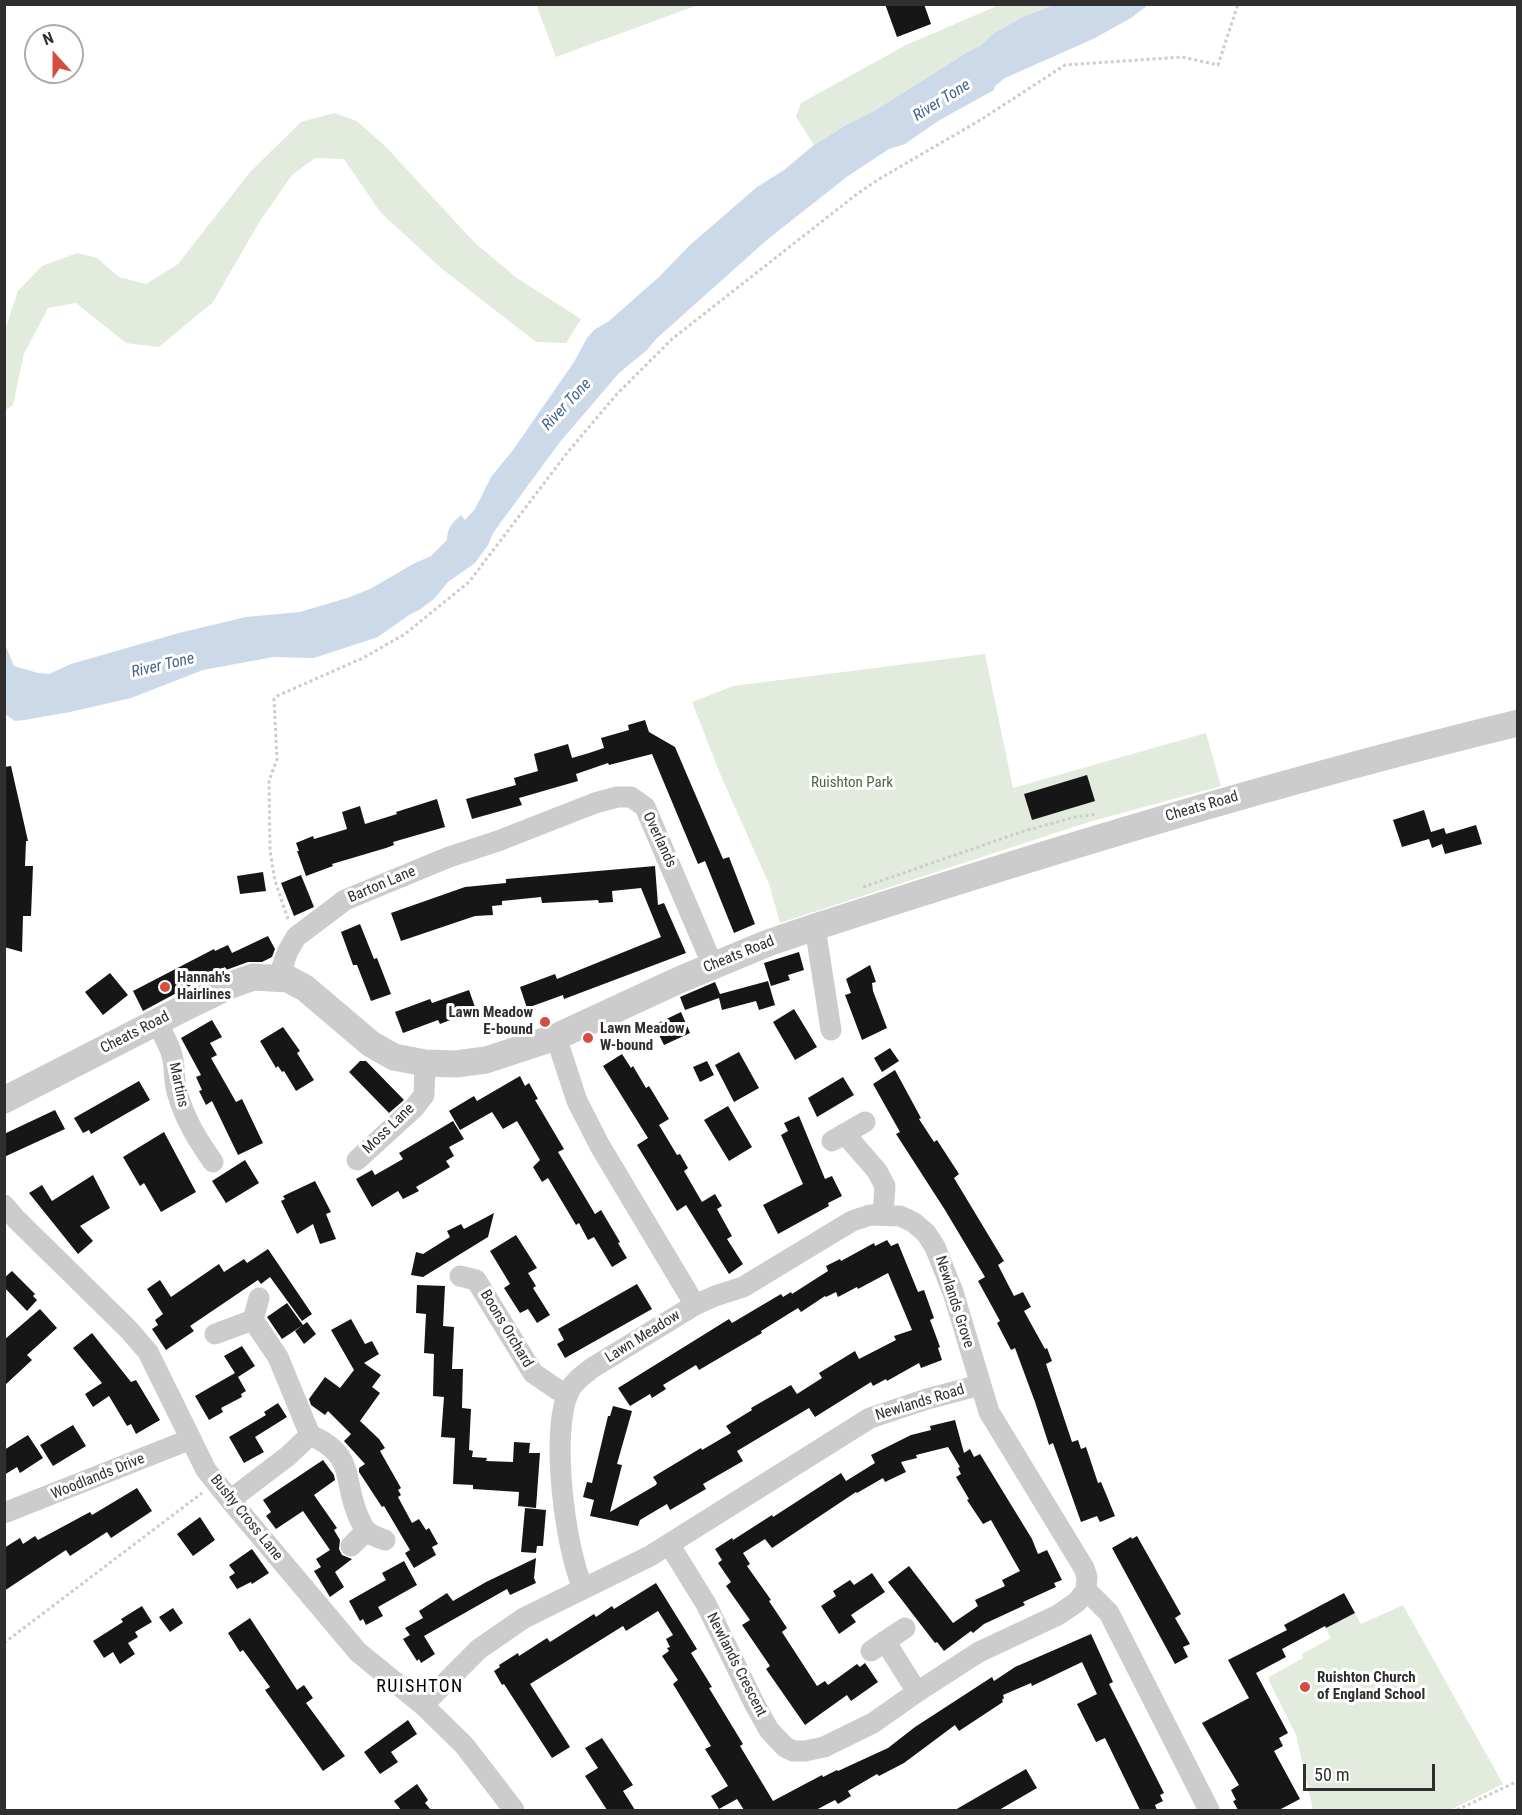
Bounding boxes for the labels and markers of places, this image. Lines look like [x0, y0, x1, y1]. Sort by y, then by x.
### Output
place label: Hannah's Hairlines [177, 969, 231, 1004]
marker: Hannah's Hairlines [158, 980, 172, 994]
place label: Lawn Meadow E-bound [448, 1004, 533, 1039]
marker: Lawn Meadow E-bound [538, 1015, 552, 1029]
place label: Lawn Meadow W-bound [600, 1020, 685, 1055]
marker: Lawn Meadow W-bound [581, 1031, 595, 1045]
place label: Ruishton Church of England School [1317, 1669, 1425, 1704]
marker: Ruishton Church of England School [1298, 1680, 1312, 1694]

